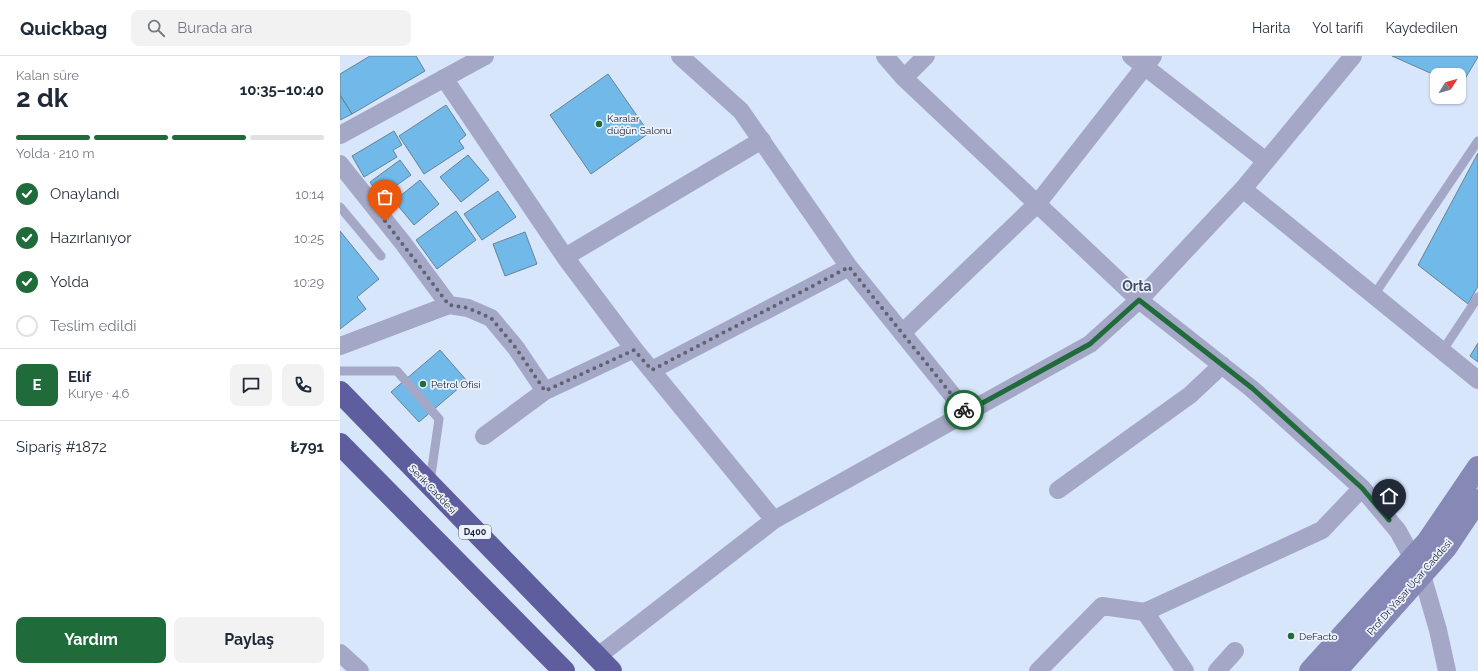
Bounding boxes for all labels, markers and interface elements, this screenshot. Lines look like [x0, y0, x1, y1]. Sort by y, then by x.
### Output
search box [131, 10, 411, 46]
text: Quickbag [20, 17, 107, 39]
icon: search [145, 17, 167, 39]
text: Burada ara [177, 19, 252, 37]
text: Harita [1252, 20, 1290, 36]
text: Yol tarifi [1312, 20, 1363, 36]
text: Kaydedilen [1385, 20, 1458, 36]
text: Kalan süre [16, 68, 79, 83]
north arrow [1430, 68, 1466, 104]
map controls [1430, 68, 1466, 104]
text: 10:35–10:40 [240, 81, 324, 99]
text: 2 dk [16, 83, 68, 113]
place label: Karalar düğün Salonu [607, 113, 672, 136]
marker: Karalar düğün Salonu [594, 119, 604, 129]
text: Yolda · 210 m [16, 146, 94, 161]
pin [368, 180, 402, 221]
icon: check [16, 183, 38, 205]
text: Onaylandı [50, 185, 120, 203]
icon: bag [374, 186, 396, 208]
text: 10:14 [295, 187, 324, 202]
icon: check [16, 227, 38, 249]
text: Hazırlanıyor [50, 229, 131, 247]
text: 10:25 [294, 231, 324, 246]
icon: check [16, 271, 38, 293]
text: Yolda [50, 273, 89, 291]
text: 10:29 [294, 275, 324, 290]
district label: Orta [1122, 278, 1152, 294]
text: Teslim edildi [50, 317, 137, 335]
button: chat [230, 364, 272, 406]
button: phone [282, 364, 324, 406]
text: Elif [68, 368, 91, 386]
text: E [32, 376, 42, 394]
marker: Petrol Ofisi [418, 379, 428, 389]
place label: Petrol Ofisi [431, 379, 481, 390]
text: Kurye · 4.6 [68, 386, 129, 401]
courier [944, 390, 984, 430]
icon: bike [953, 399, 975, 421]
text: Sipariş #1872 [16, 438, 107, 456]
text: ₺791 [290, 438, 324, 456]
street label: Serik Caddesi [407, 463, 459, 516]
pin [1372, 479, 1406, 520]
icon: home [1378, 485, 1400, 507]
road number: D400 [459, 525, 491, 539]
street label: Prof.Dr. Yaşar Uçar Caddesi [1365, 537, 1454, 637]
button: Yardım [16, 617, 166, 663]
button: Paylaş [174, 617, 324, 663]
marker: DeFacto [1286, 631, 1296, 641]
place label: DeFacto [1299, 631, 1337, 642]

